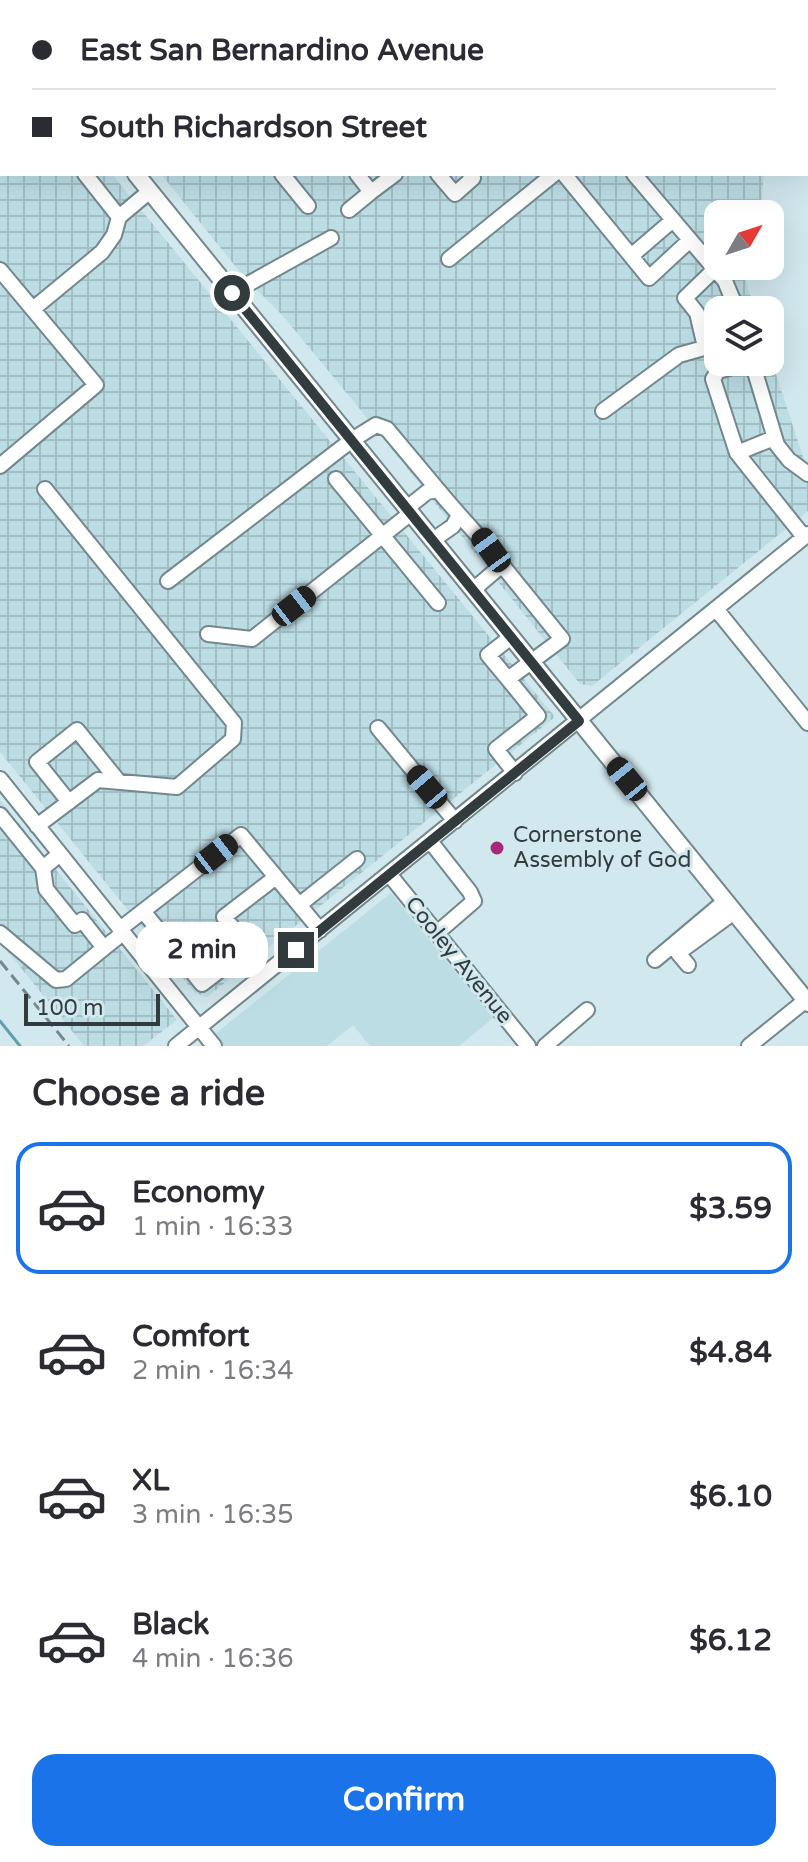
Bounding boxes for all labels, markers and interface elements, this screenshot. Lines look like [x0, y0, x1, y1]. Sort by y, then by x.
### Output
text: East San Bernardino Avenue [80, 32, 484, 69]
text: South Richardson Street [80, 109, 427, 146]
north arrow [704, 200, 784, 280]
map controls [704, 200, 784, 376]
route start [214, 275, 250, 311]
button: layers [704, 296, 784, 376]
car [467, 524, 515, 576]
car [268, 582, 320, 630]
car [603, 753, 651, 805]
car [402, 761, 452, 813]
place label: Cornerstone Assembly of God [513, 822, 691, 873]
car [190, 830, 242, 878]
marker: Cornerstone Assembly of God [488, 839, 506, 857]
street label: Cooley Avenue [400, 891, 518, 1029]
callout: 2 min [136, 922, 268, 978]
route end [278, 932, 314, 968]
text: 2 min [167, 934, 237, 965]
scale bar [24, 990, 160, 1026]
text: 100 m [36, 995, 103, 1021]
text: Choose a ride [32, 1072, 265, 1115]
icon: car [36, 1172, 108, 1244]
text: Economy [132, 1174, 265, 1211]
text: $3.59 [689, 1190, 772, 1227]
text: 1 min · 16:33 [132, 1211, 294, 1242]
icon: car [36, 1316, 108, 1388]
text: Comfort [132, 1318, 250, 1355]
text: $4.84 [689, 1334, 772, 1371]
text: 2 min · 16:34 [132, 1355, 294, 1386]
icon: car [36, 1460, 108, 1532]
text: XL [132, 1462, 169, 1499]
text: $6.10 [689, 1478, 772, 1515]
text: 3 min · 16:35 [132, 1499, 294, 1530]
icon: car [36, 1604, 108, 1676]
text: Black [132, 1606, 209, 1643]
text: $6.12 [689, 1622, 772, 1659]
text: 4 min · 16:36 [132, 1643, 294, 1674]
button: Confirm [32, 1754, 776, 1846]

